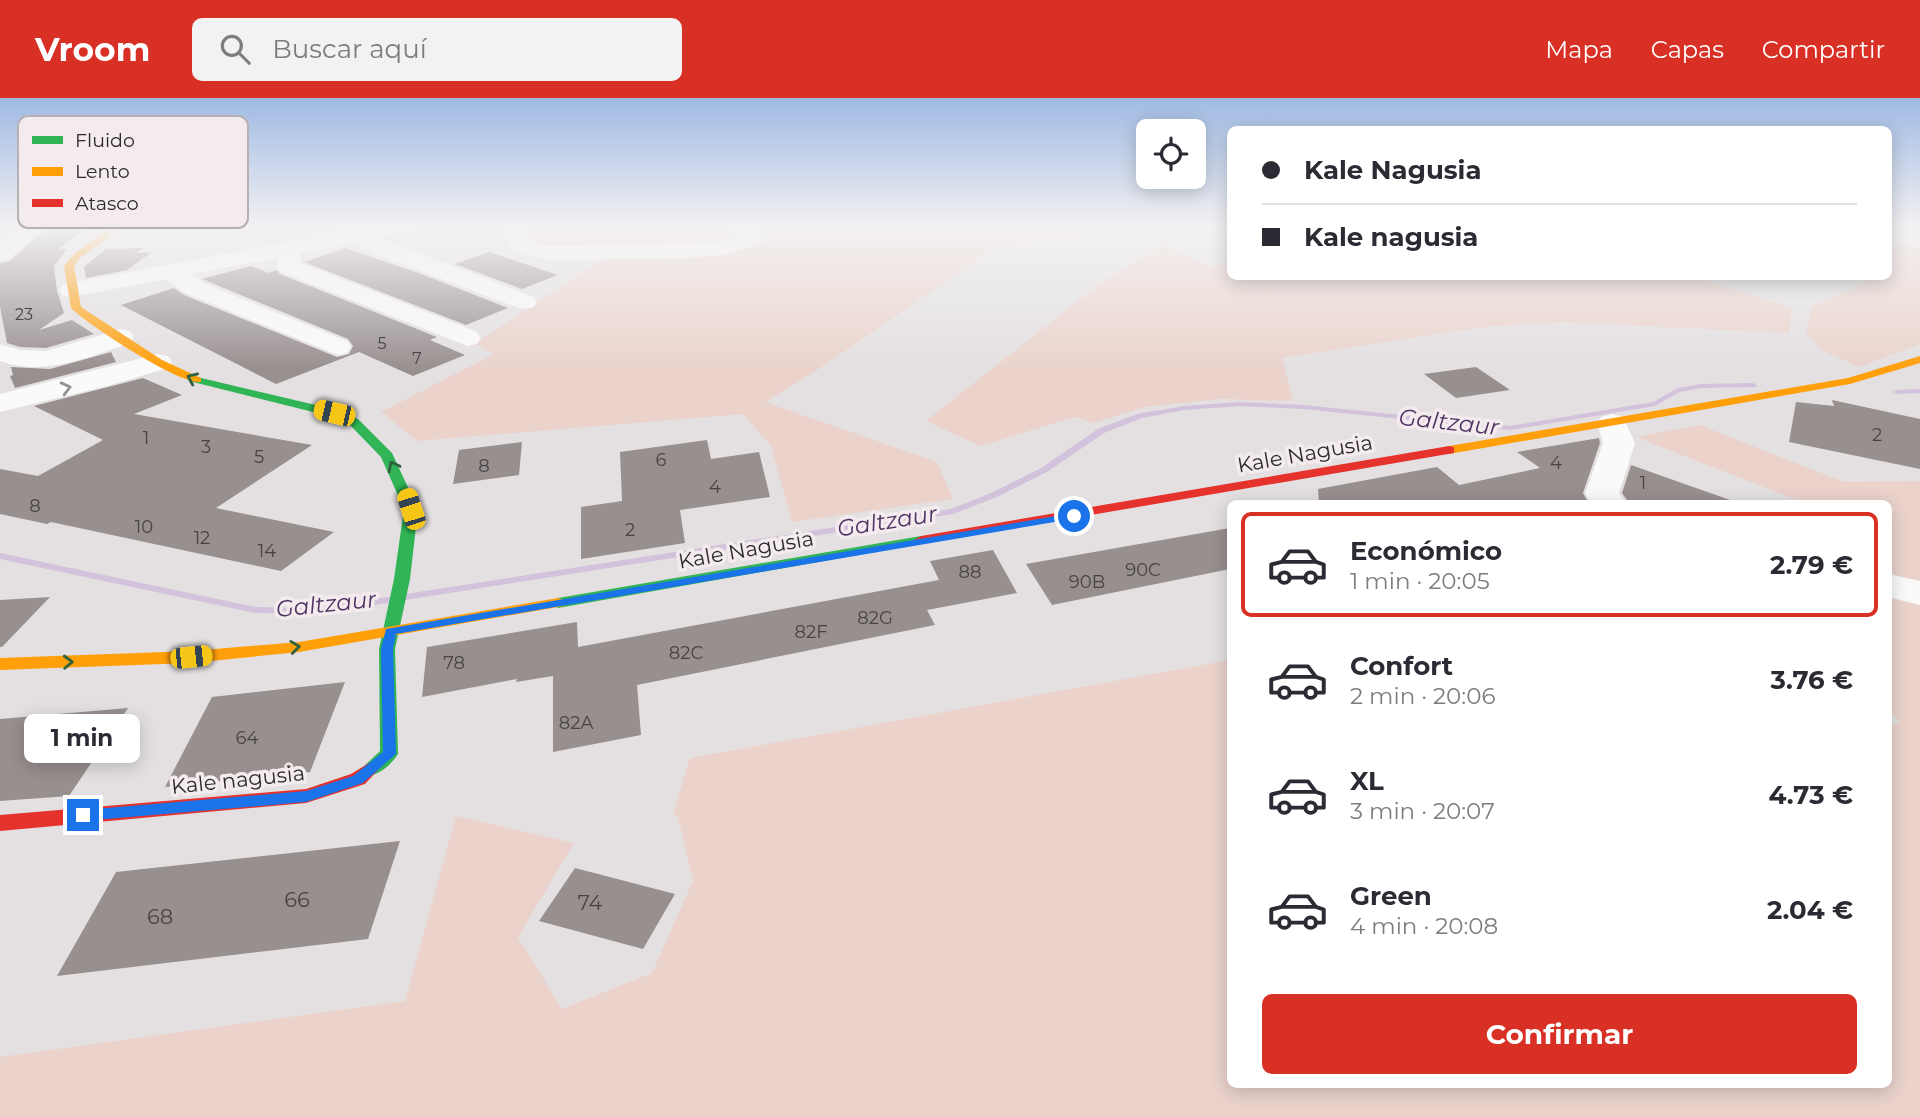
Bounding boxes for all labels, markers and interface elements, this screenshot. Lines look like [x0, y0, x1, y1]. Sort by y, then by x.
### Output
search box [192, 18, 682, 81]
text: Vroom [35, 29, 150, 69]
icon: search [216, 30, 254, 68]
text: Buscar aquí [272, 33, 427, 65]
text: Mapa [1545, 35, 1613, 64]
text: Capas [1651, 35, 1724, 64]
text: Compartir [1762, 35, 1885, 64]
legend [18, 116, 248, 228]
map controls [1136, 119, 1206, 189]
button: locate [1136, 119, 1206, 189]
text: Fluido [75, 129, 135, 152]
text: Kale Nagusia [1304, 154, 1481, 186]
text: Lento [75, 160, 130, 183]
text: Atasco [75, 192, 139, 215]
text: Kale nagusia [1304, 221, 1478, 253]
house number: 23 [15, 305, 33, 324]
house number: 5 [377, 334, 387, 353]
house number: 7 [412, 349, 422, 368]
one-way arrow [187, 372, 199, 386]
one-way arrow [60, 382, 72, 396]
car [312, 398, 357, 428]
water label: Galtzaur [1397, 403, 1501, 441]
house number: 2 [1872, 424, 1882, 446]
house number: 1 [143, 427, 149, 449]
street label: Kale Nagusia [1235, 429, 1375, 478]
house number: 3 [201, 436, 211, 458]
house number: 5 [254, 446, 264, 468]
house number: 6 [656, 449, 667, 471]
house number: 4 [1550, 452, 1562, 474]
house number: 8 [478, 455, 490, 477]
one-way arrow [387, 461, 401, 473]
house number: 1 [1640, 472, 1646, 494]
house number: 4 [709, 476, 721, 498]
car [395, 486, 428, 532]
house number: 8 [29, 495, 41, 517]
water label: Galtzaur [835, 499, 940, 543]
route start [1058, 500, 1090, 532]
house number: 10 [135, 516, 153, 538]
house number: 2 [625, 519, 635, 541]
street label: Kale Nagusia [676, 525, 816, 574]
house number: 12 [194, 527, 210, 549]
icon: car [1266, 533, 1329, 596]
text: Económico [1350, 535, 1502, 567]
house number: 14 [258, 540, 276, 562]
text: 2.79 € [1770, 549, 1853, 581]
house number: 90C [1125, 559, 1161, 581]
house number: 88 [959, 561, 981, 583]
text: 1 min · 20:05 [1350, 567, 1490, 595]
house number: 90B [1069, 571, 1105, 593]
water label: Galtzaur [274, 585, 378, 623]
house number: 82G [857, 607, 893, 629]
house number: 82F [794, 621, 828, 643]
one-way arrow [289, 639, 301, 654]
house number: 82C [669, 642, 703, 664]
car [170, 644, 213, 670]
icon: car [1266, 648, 1329, 711]
text: Confort [1350, 650, 1453, 682]
house number: 78 [443, 652, 465, 674]
one-way arrow [63, 654, 74, 669]
text: 3.76 € [1771, 664, 1853, 696]
text: 2 min · 20:06 [1350, 682, 1495, 710]
house number: 82A [559, 712, 593, 734]
callout: 1 min [25, 714, 141, 762]
text: 1 min [51, 724, 113, 752]
house number: 64 [236, 727, 259, 749]
street label: Kale nagusia [170, 760, 306, 799]
icon: car [1266, 763, 1329, 826]
text: XL [1350, 765, 1384, 797]
text: 4.73 € [1768, 779, 1853, 811]
text: 3 min · 20:07 [1350, 797, 1495, 825]
route end [67, 799, 99, 831]
icon: car [1266, 878, 1329, 941]
text: Green [1350, 880, 1432, 912]
house number: 66 [284, 887, 310, 912]
house number: 74 [578, 890, 603, 915]
text: 2.04 € [1767, 894, 1853, 926]
house number: 68 [147, 904, 173, 929]
text: 4 min · 20:08 [1350, 912, 1498, 940]
button: Confirmar [1262, 994, 1857, 1074]

